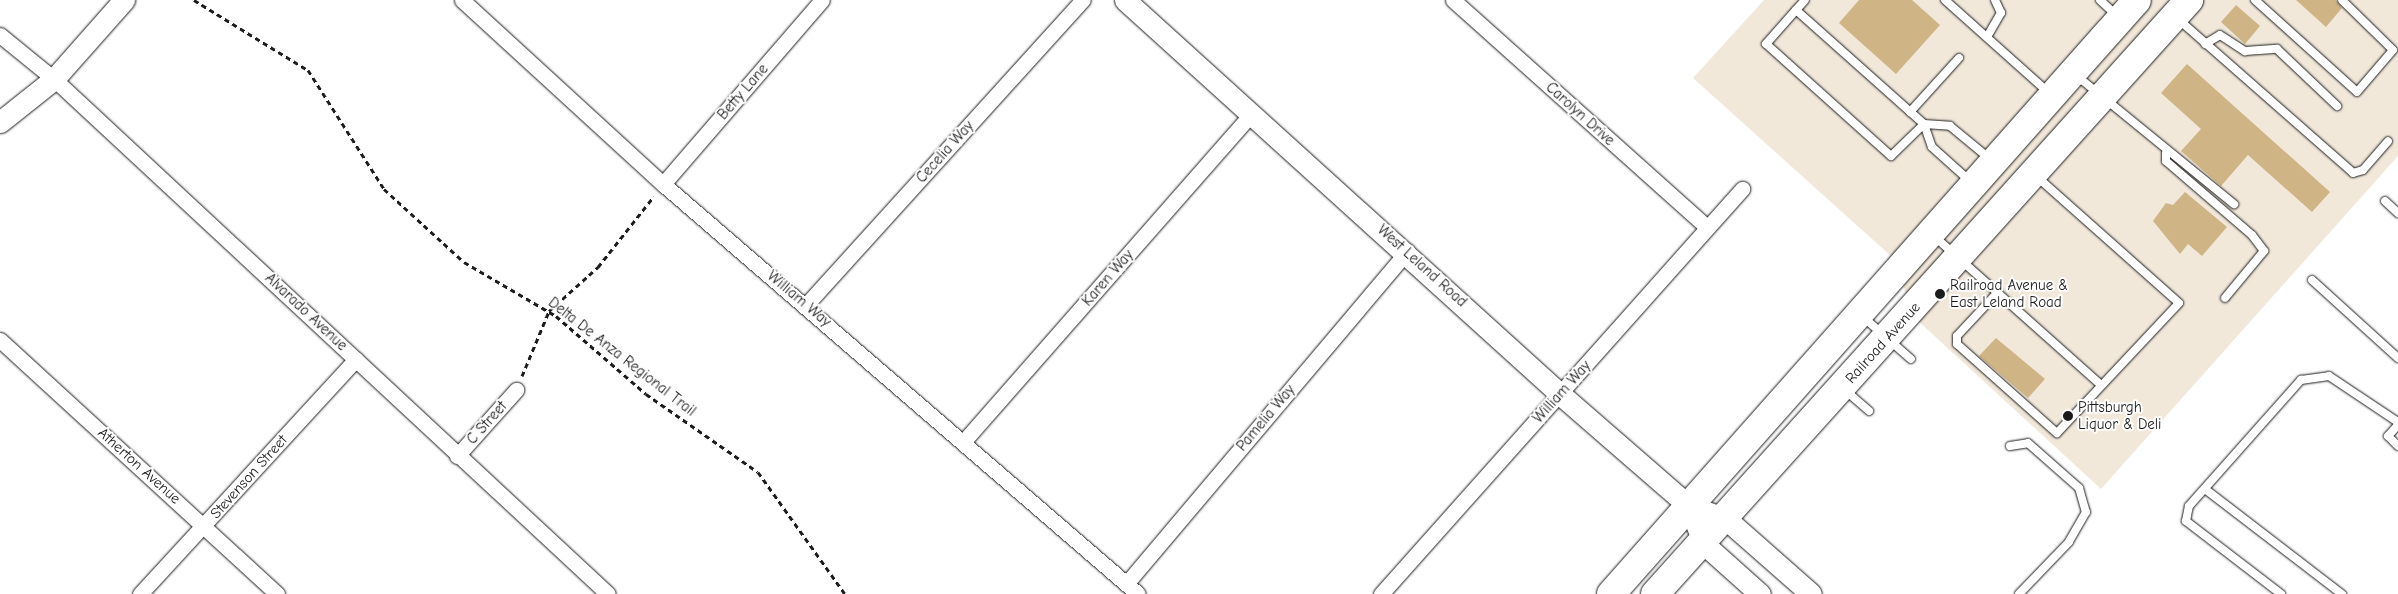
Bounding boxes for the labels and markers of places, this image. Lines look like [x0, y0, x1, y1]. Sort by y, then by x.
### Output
place label: Railroad Avenue & East Leland Road [1950, 276, 2068, 311]
marker: Railroad Avenue & East Leland Road [1934, 288, 1946, 300]
place label: Pittsburgh Liquor & Deli [2078, 398, 2162, 433]
marker: Pittsburgh Liquor & Deli [2062, 410, 2074, 422]

